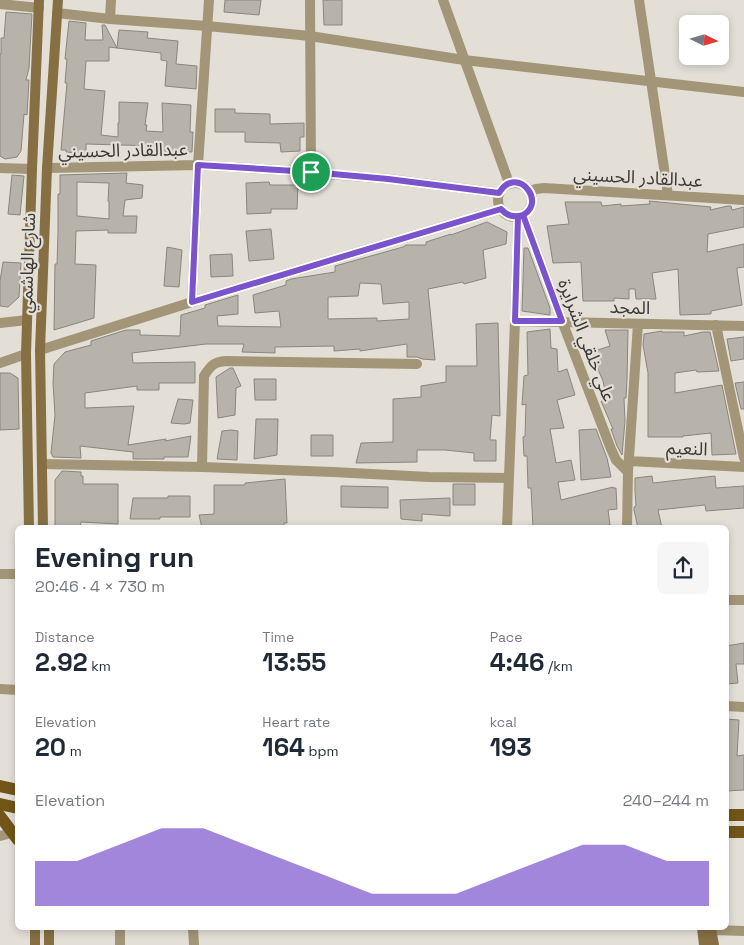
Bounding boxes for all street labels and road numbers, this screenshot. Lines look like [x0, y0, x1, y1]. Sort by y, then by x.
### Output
street label: عبدالقادر الحسيني [58, 137, 188, 165]
street label: عبدالقادر الحسيني [573, 162, 703, 194]
street label: شارع الهاشمي [14, 212, 43, 314]
street label: علي خلقي الشرايرة [551, 275, 621, 405]
street label: المجد [609, 295, 651, 319]
street label: النعيم [666, 435, 708, 463]

